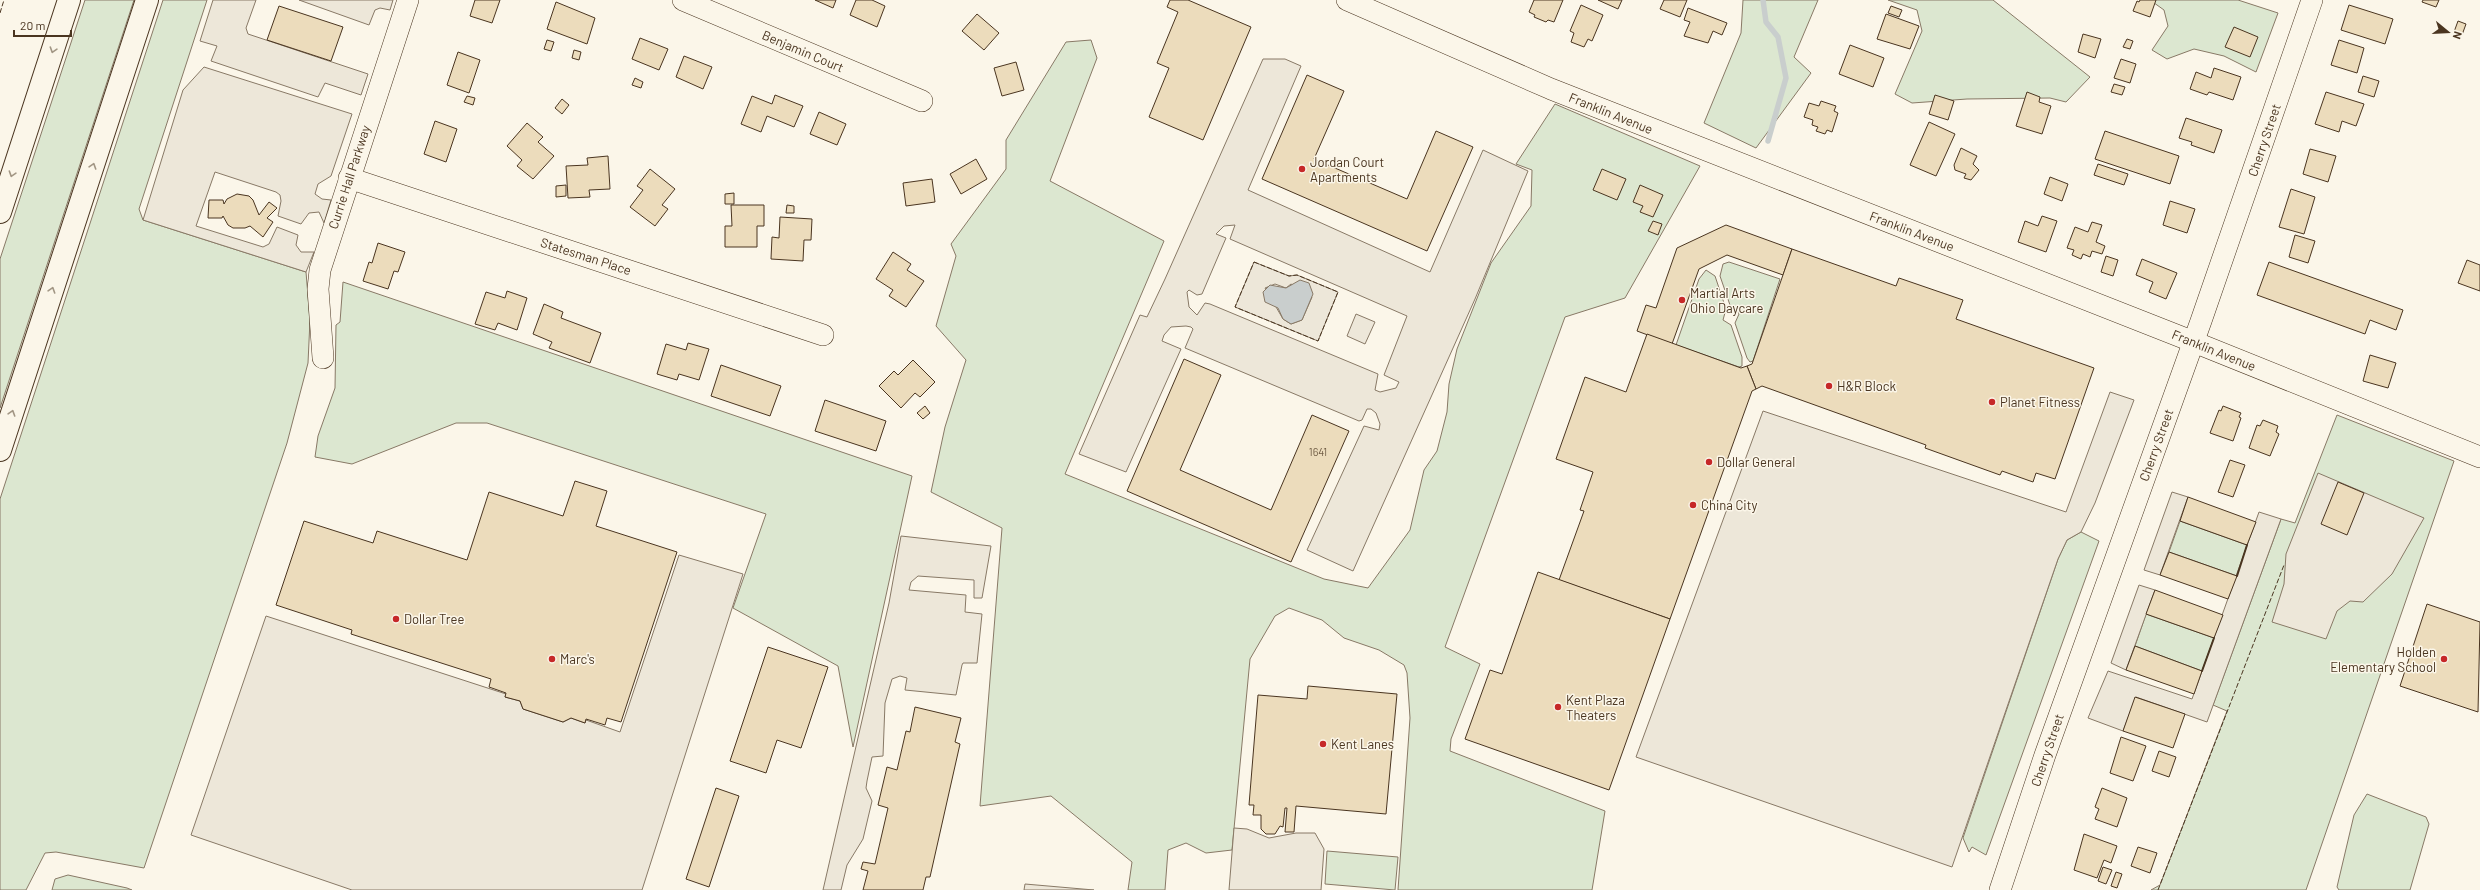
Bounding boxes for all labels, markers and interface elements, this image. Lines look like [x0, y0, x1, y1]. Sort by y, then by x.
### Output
scale bar [14, 12, 71, 38]
north arrow [2428, 12, 2468, 52]
text: 20 m [20, 18, 46, 32]
street label: Benjamin Court [760, 27, 846, 75]
text: N [2451, 30, 2465, 41]
one-way arrow [49, 47, 57, 54]
street label: Franklin Avenue [1567, 89, 1655, 137]
street label: Cherry Street [2244, 102, 2284, 178]
street label: Currie Hall Parkway [325, 123, 373, 231]
place label: Jordan Court Apartments [1310, 154, 1384, 185]
one-way arrow [88, 163, 97, 170]
marker: Jordan Court Apartments [1297, 164, 1307, 174]
one-way arrow [9, 170, 17, 177]
street label: Franklin Avenue [1867, 208, 1957, 254]
street label: Statesman Place [539, 234, 633, 278]
place label: Martial Arts Ohio Daycare [1690, 285, 1763, 316]
one-way arrow [48, 286, 56, 293]
marker: Martial Arts Ohio Daycare [1677, 295, 1687, 305]
street label: Franklin Avenue [2170, 326, 2258, 374]
place label: H&R Block [1837, 378, 1897, 394]
marker: H&R Block [1824, 381, 1834, 391]
place label: Planet Fitness [2000, 394, 2080, 410]
marker: Planet Fitness [1987, 397, 1997, 407]
street label: Cherry Street [2136, 407, 2176, 483]
one-way arrow [7, 410, 16, 417]
house number: 1641 [1309, 445, 1327, 458]
place label: Dollar General [1717, 454, 1795, 470]
marker: Dollar General [1704, 457, 1714, 467]
place label: China City [1701, 497, 1757, 513]
marker: China City [1688, 500, 1698, 510]
place label: Dollar Tree [404, 611, 464, 627]
marker: Dollar Tree [391, 614, 401, 624]
place label: Holden Elementary School [2330, 644, 2436, 675]
place label: Marc's [560, 651, 595, 667]
marker: Marc's [547, 654, 557, 664]
marker: Holden Elementary School [2439, 654, 2449, 664]
place label: Kent Plaza Theaters [1566, 692, 1625, 723]
marker: Kent Plaza Theaters [1553, 702, 1563, 712]
street label: Cherry Street [2027, 712, 2067, 788]
place label: Kent Lanes [1331, 736, 1394, 752]
marker: Kent Lanes [1318, 739, 1328, 749]

